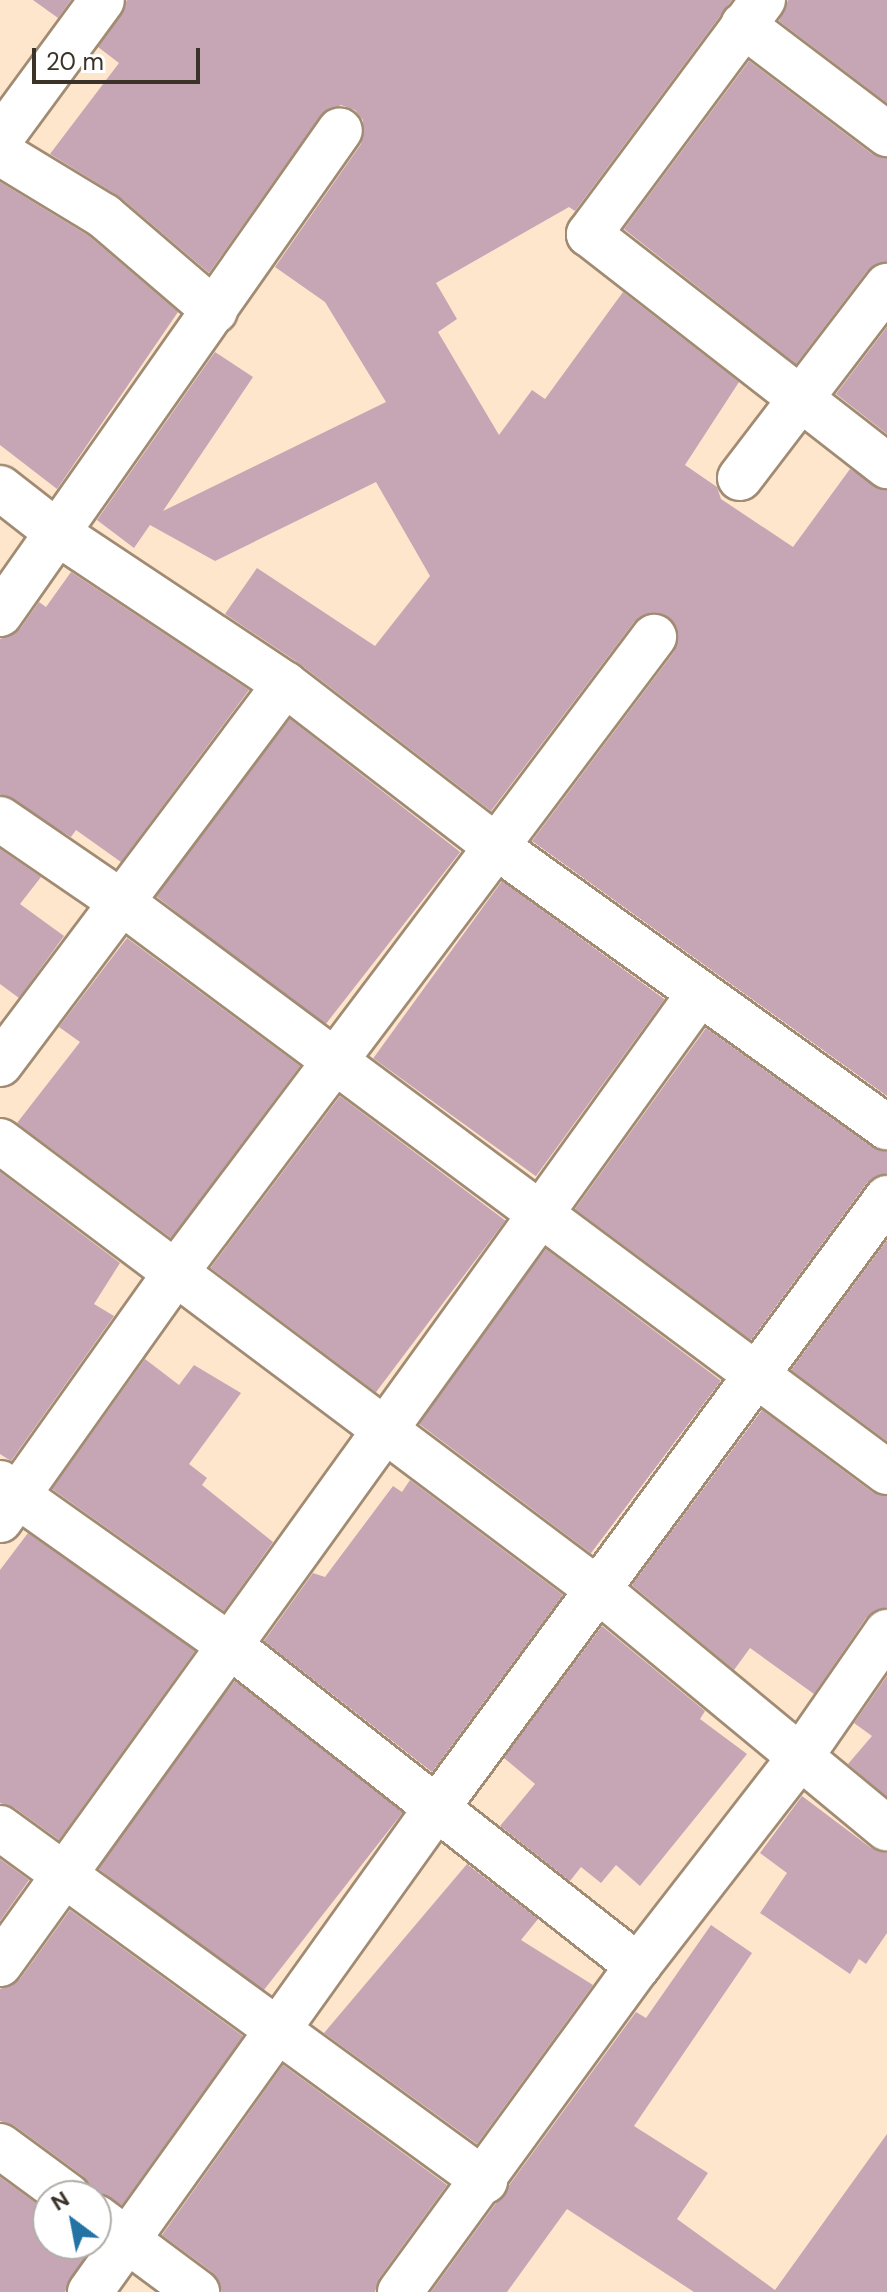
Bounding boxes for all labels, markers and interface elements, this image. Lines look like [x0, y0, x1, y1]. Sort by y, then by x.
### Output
scale bar [36, 32, 204, 82]
text: 20 m [46, 46, 104, 77]
north arrow [32, 2180, 112, 2260]
text: N [46, 2184, 75, 2217]

